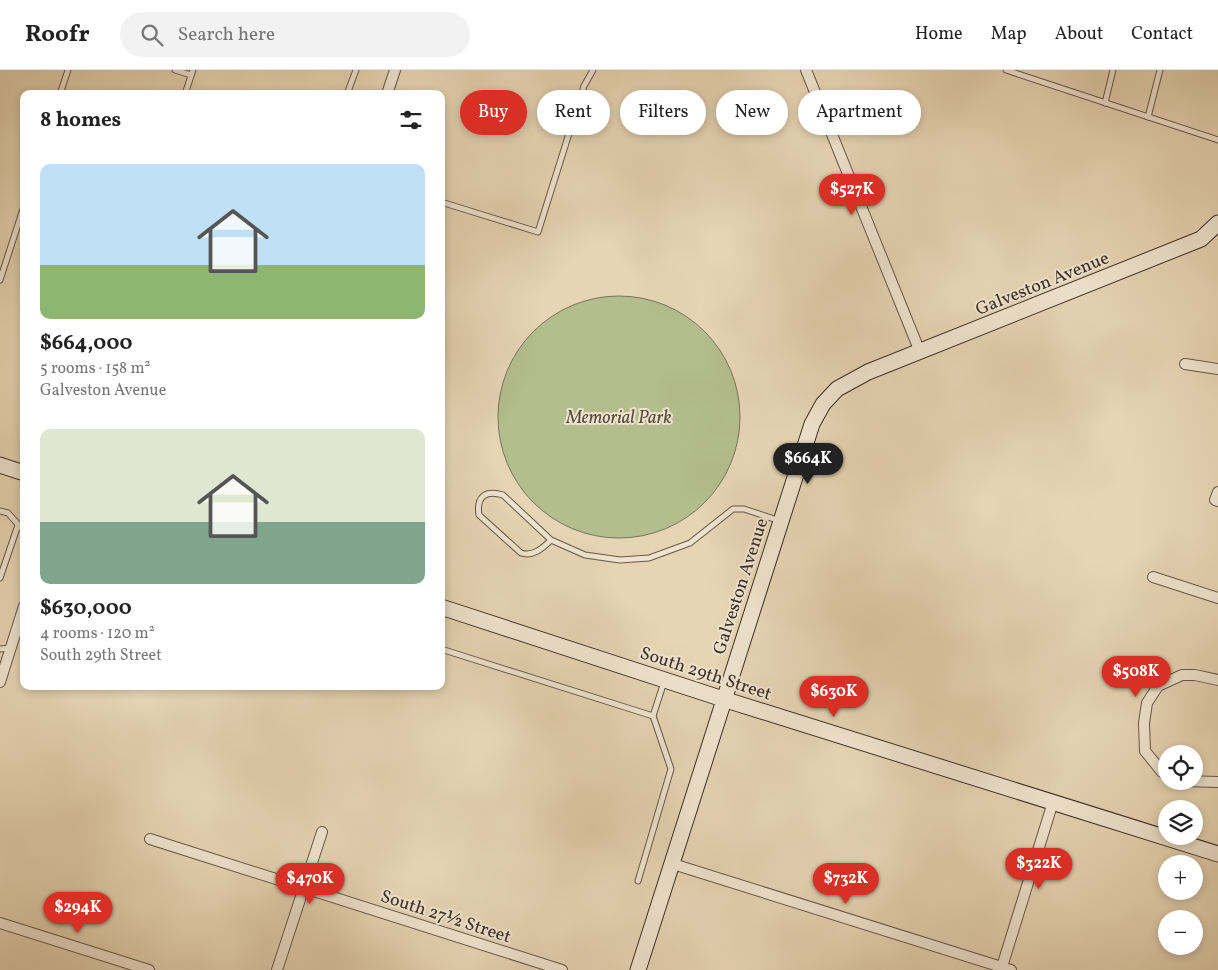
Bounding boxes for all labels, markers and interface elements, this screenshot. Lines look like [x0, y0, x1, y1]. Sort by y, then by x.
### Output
search box [120, 12, 470, 57]
text: Roofr [25, 18, 90, 52]
icon: search [138, 21, 166, 49]
text: Search here [178, 22, 275, 48]
text: Home [915, 22, 963, 47]
text: Map [991, 22, 1027, 47]
text: About [1055, 22, 1103, 47]
text: Contact [1131, 22, 1193, 47]
chip: Buy [460, 90, 527, 135]
chip: Rent [537, 90, 610, 135]
chip: Filters [620, 90, 706, 135]
chip: New [716, 90, 788, 135]
chip: Apartment [798, 90, 921, 135]
text: 8 homes [40, 106, 121, 135]
icon: filters [397, 106, 425, 134]
pin: $527K [817, 174, 887, 216]
text: $527K [830, 179, 874, 201]
icon: home [188, 196, 278, 286]
street label: Galveston Avenue [972, 246, 1113, 323]
text: $664,000 [40, 329, 132, 358]
text: 5 rooms · 158 m² [40, 358, 150, 380]
text: Galveston Avenue [40, 380, 166, 402]
park label: Memorial Park [565, 406, 672, 431]
pin: $664K [773, 442, 843, 485]
text: $664K [784, 448, 832, 470]
icon: home [188, 461, 278, 551]
street label: Galveston Avenue [708, 515, 775, 658]
text: $630,000 [40, 594, 132, 623]
text: 4 rooms · 120 m² [40, 623, 155, 645]
street label: South 29th Street [637, 641, 775, 707]
text: South 29th Street [40, 645, 162, 667]
pin: $508K [1101, 656, 1171, 698]
text: $508K [1113, 661, 1159, 683]
pin: $630K [799, 676, 869, 718]
text: $630K [811, 681, 857, 703]
map controls [1158, 745, 1203, 955]
button: locate [1158, 745, 1203, 790]
button: layers [1158, 800, 1203, 845]
pin: $322K [1004, 848, 1074, 890]
text: $322K [1016, 853, 1062, 875]
button: + [1158, 855, 1203, 900]
pin: $470K [275, 862, 345, 905]
pin: $732K [811, 862, 881, 905]
text: $470K [287, 868, 334, 890]
text: $732K [824, 868, 868, 890]
street label: South 27½ Street [377, 885, 514, 950]
pin: $294K [43, 892, 113, 934]
text: $294K [54, 897, 102, 919]
button: − [1158, 910, 1203, 955]

